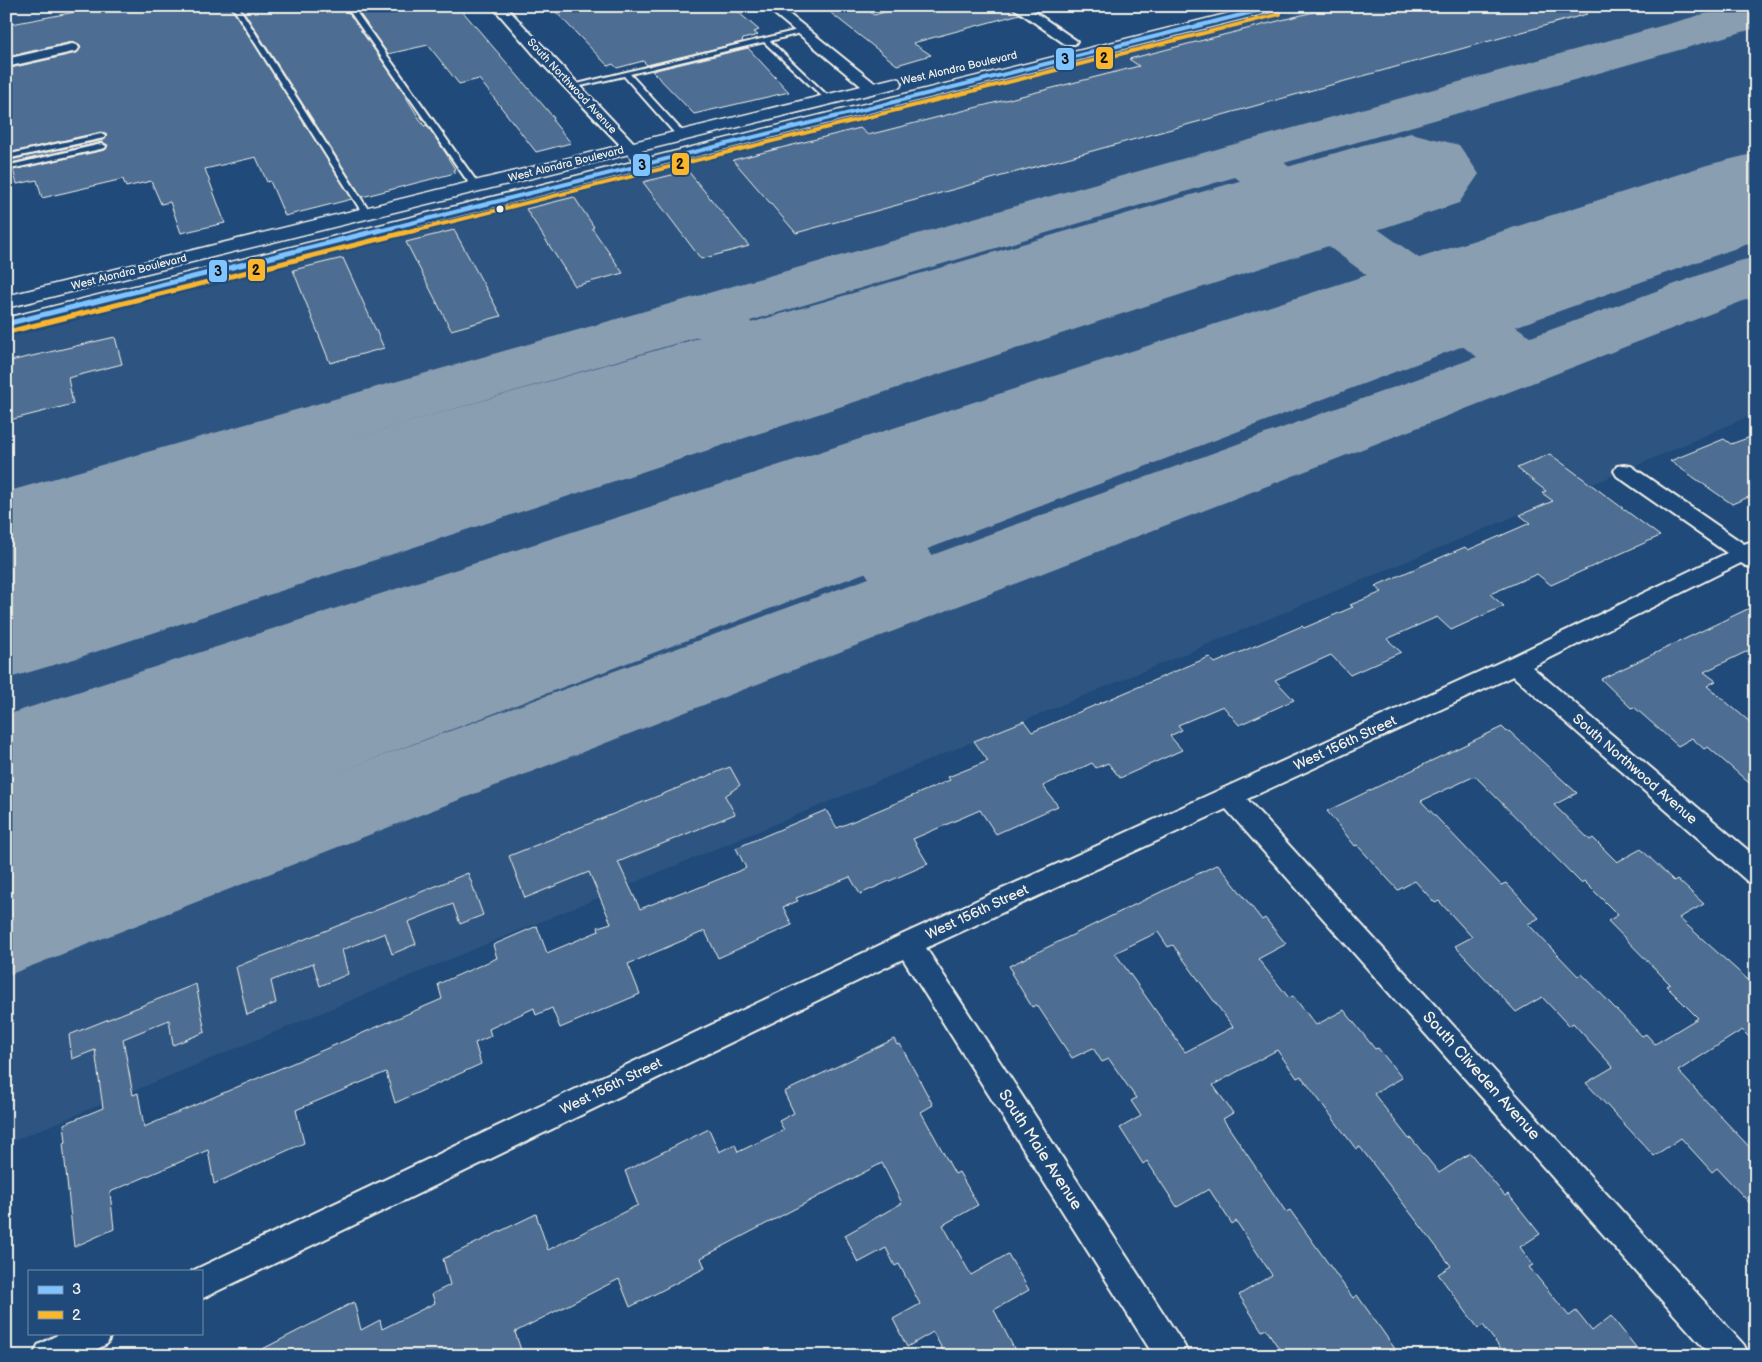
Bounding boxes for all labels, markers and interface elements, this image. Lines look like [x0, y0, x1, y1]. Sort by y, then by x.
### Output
street label: South Northwood Avenue [525, 36, 620, 137]
line badge: 2 [1095, 46, 1114, 70]
line badge: 3 [1055, 47, 1075, 71]
street label: West Alondra Boulevard [900, 48, 1018, 88]
text: 2 [1100, 50, 1109, 67]
text: 3 [1061, 51, 1069, 68]
street label: West Alondra Boulevard [507, 143, 625, 185]
line badge: 2 [671, 152, 690, 176]
line badge: 3 [632, 153, 651, 177]
text: 2 [676, 156, 685, 173]
text: 3 [638, 157, 646, 174]
unlabelled marker [495, 204, 505, 214]
street label: West Alondra Boulevard [70, 251, 188, 293]
line badge: 2 [247, 258, 266, 282]
line badge: 3 [208, 259, 228, 283]
text: 2 [252, 262, 261, 279]
text: 3 [214, 263, 222, 280]
street label: South Northwood Avenue [1569, 710, 1701, 828]
street label: West 156th Street [1291, 711, 1400, 774]
street label: West 156th Street [923, 880, 1032, 943]
street label: South Cliveden Avenue [1418, 1008, 1544, 1145]
street label: West 156th Street [557, 1054, 665, 1118]
street label: South Maie Avenue [994, 1086, 1086, 1214]
legend [28, 1270, 202, 1334]
text: 3 [72, 1280, 81, 1299]
text: 2 [72, 1306, 81, 1325]

